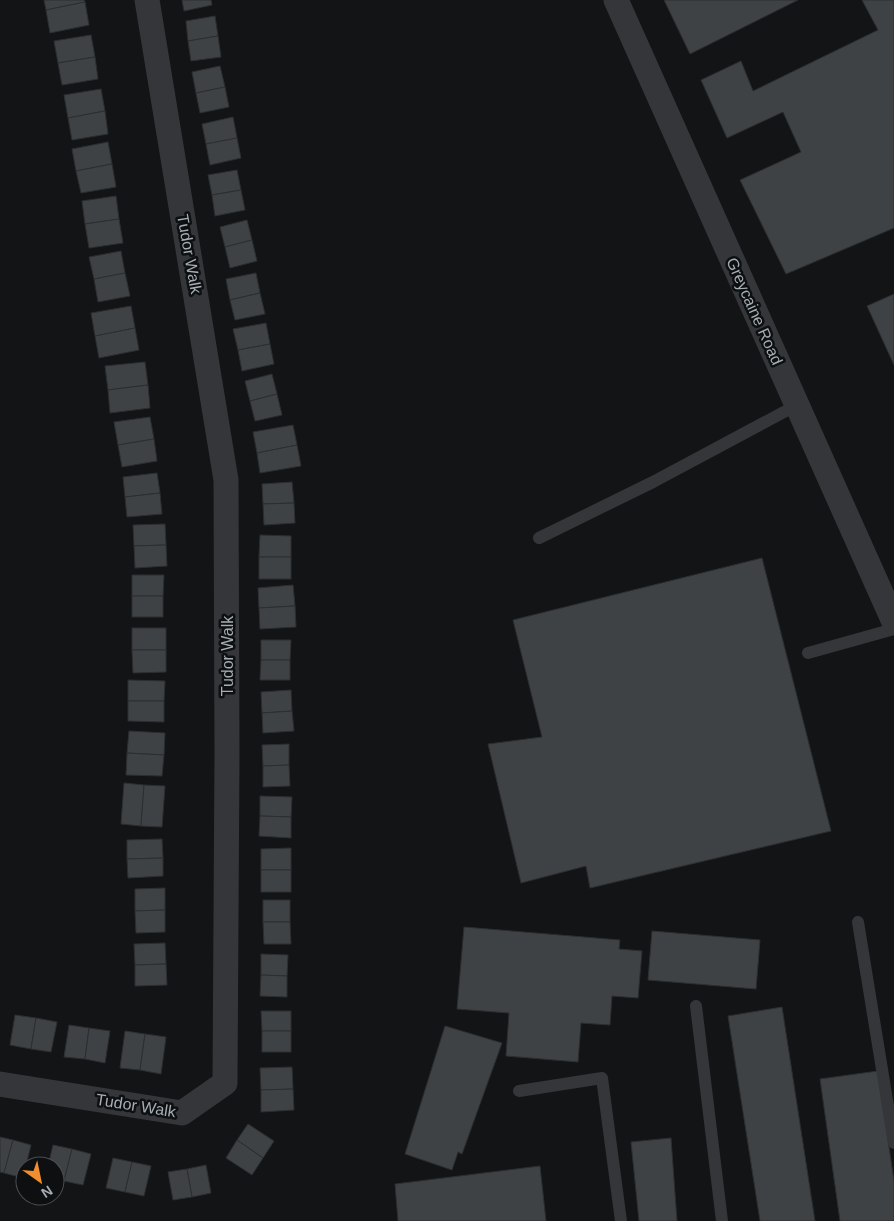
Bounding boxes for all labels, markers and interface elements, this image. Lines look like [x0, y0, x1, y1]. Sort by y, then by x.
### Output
street label: Tudor Walk [174, 213, 205, 296]
street label: Greycaine Road [723, 255, 786, 367]
street label: Tudor Walk [219, 615, 236, 696]
street label: Tudor Walk [95, 1091, 178, 1120]
north arrow [15, 1156, 65, 1206]
text: N [38, 1182, 56, 1201]

